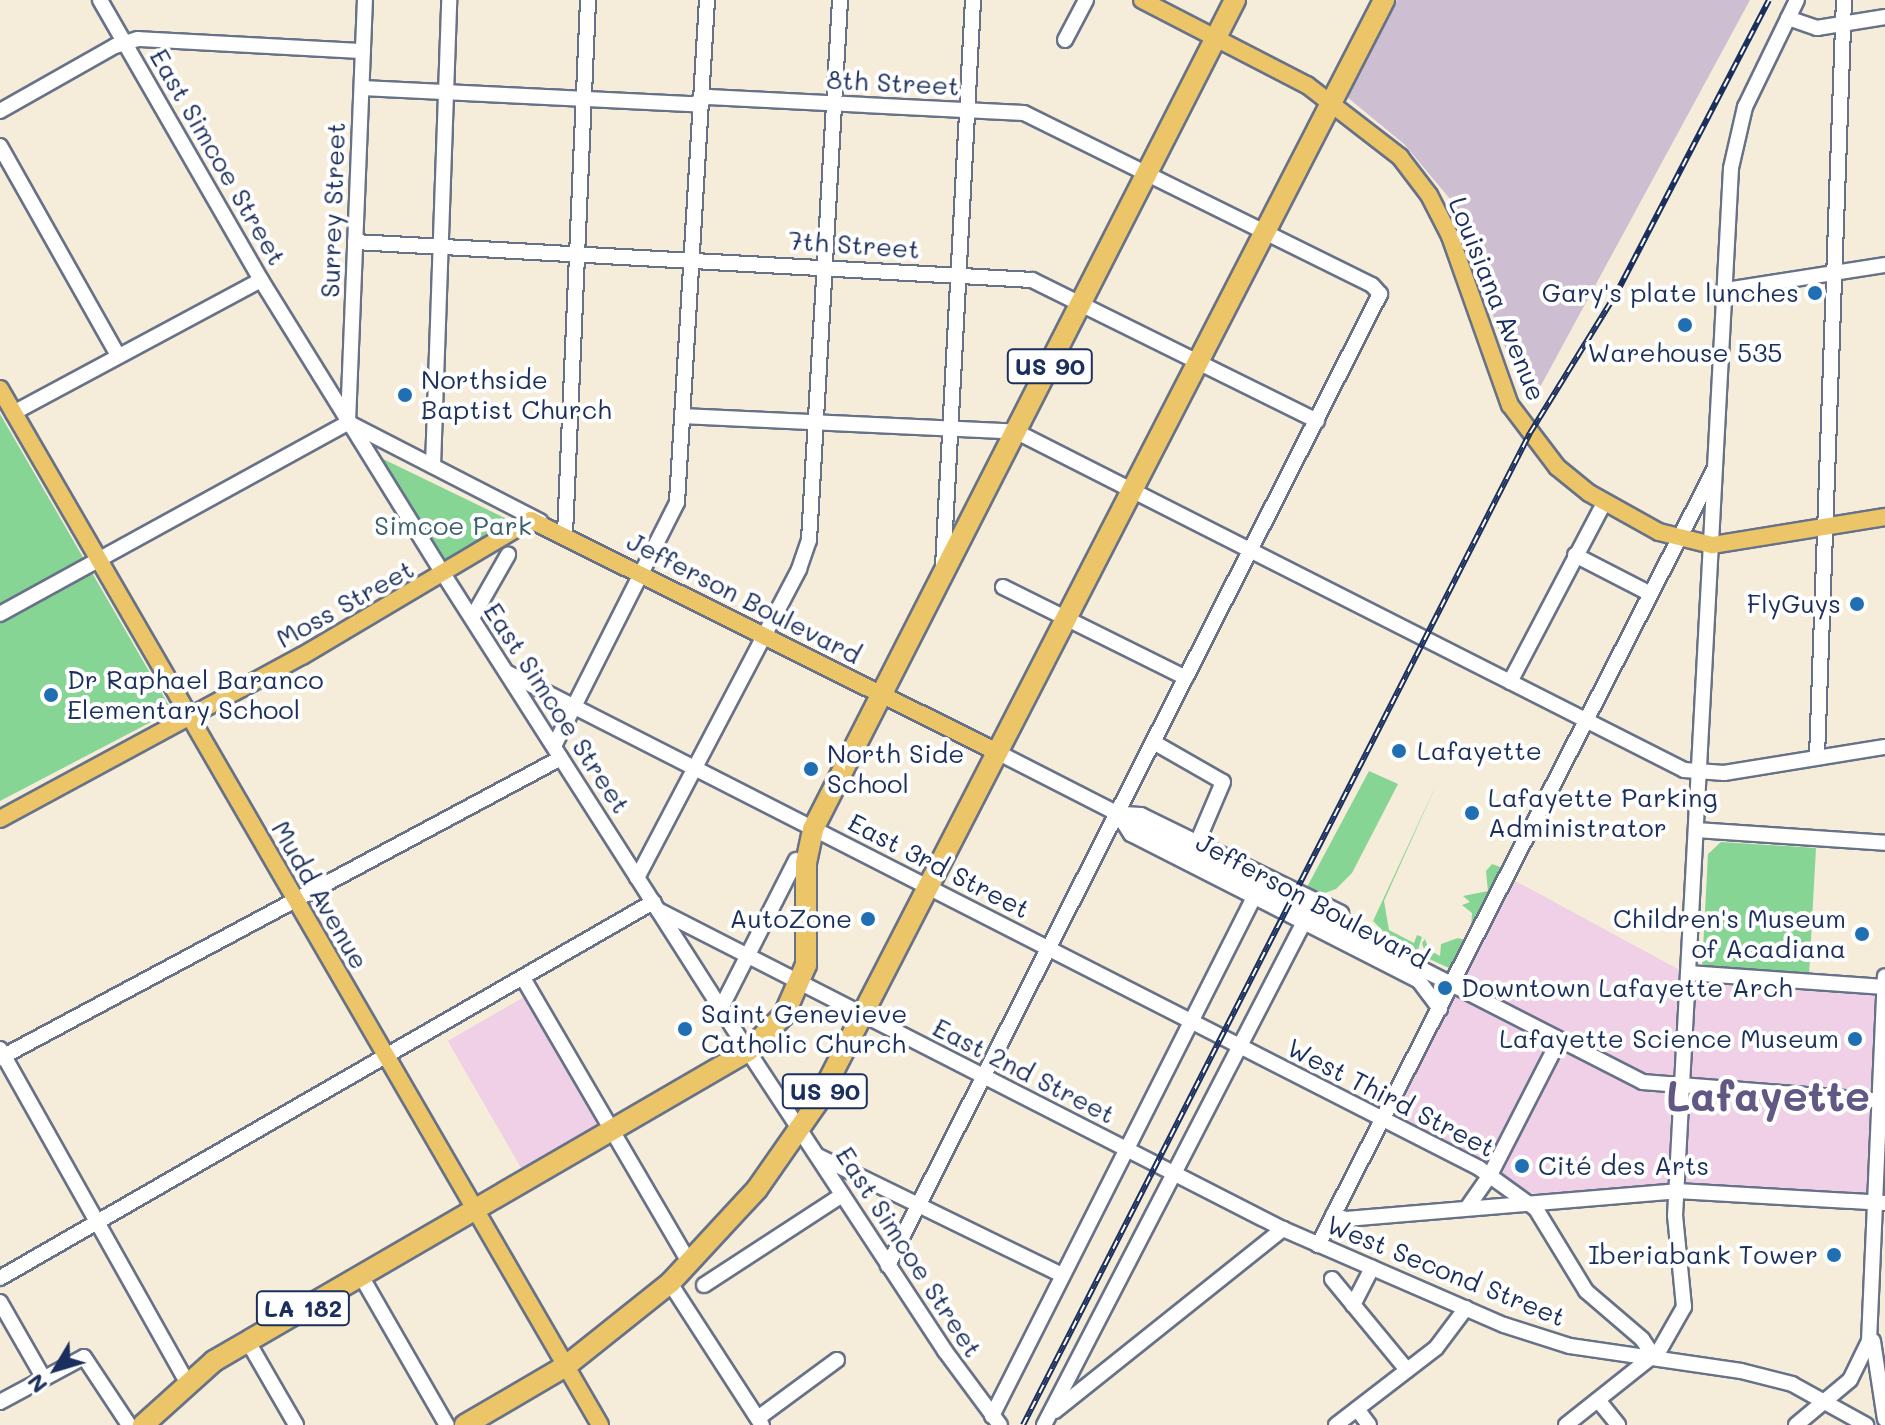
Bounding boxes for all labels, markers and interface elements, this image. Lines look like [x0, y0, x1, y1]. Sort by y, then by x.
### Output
street label: East Simcoe Street [143, 43, 293, 271]
street label: 8th Street [826, 64, 960, 102]
street label: Surrey Street [314, 122, 352, 298]
street label: Louisiana Avenue [1442, 193, 1552, 405]
street label: 7th Street [787, 225, 921, 265]
place label: Gary's plate lunches [1542, 277, 1799, 309]
marker: Gary's plate lunches [1806, 284, 1824, 302]
marker: Warehouse 535 [1676, 316, 1694, 334]
place label: Warehouse 535 [1587, 337, 1783, 369]
road number: US 90 [1006, 346, 1094, 386]
place label: Northside Baptist Church [421, 364, 612, 426]
marker: Northside Baptist Church [396, 386, 414, 404]
park label: Simcoe Park [374, 510, 532, 542]
street label: Jefferson Boulevard [622, 525, 866, 671]
street label: Moss Street [271, 553, 419, 655]
place label: FlyGuys [1747, 588, 1841, 620]
marker: FlyGuys [1848, 595, 1866, 613]
street label: East Simcoe Street [477, 597, 637, 819]
place label: Dr Raphael Baranco Elementary School [67, 664, 324, 726]
marker: Dr Raphael Baranco Elementary School [42, 686, 60, 704]
place label: Lafayette [1417, 735, 1542, 767]
place label: North Side School [827, 738, 964, 800]
marker: Lafayette [1388, 740, 1410, 762]
marker: North Side School [802, 760, 820, 778]
place label: Lafayette Parking Administrator [1488, 782, 1718, 844]
marker: Lafayette Parking Administrator [1463, 804, 1481, 822]
street label: East 3rd Street [843, 807, 1035, 925]
street label: Mudd Avenue [265, 815, 375, 975]
street label: Jefferson Boulevard [1191, 827, 1433, 975]
place label: AutoZone [730, 903, 852, 935]
place label: Children's Museum of Acadiana [1613, 903, 1846, 964]
marker: AutoZone [859, 910, 877, 928]
marker: Children's Museum of Acadiana [1853, 925, 1871, 943]
place label: Downtown Lafayette Arch [1461, 972, 1793, 1004]
marker: Downtown Lafayette Arch [1436, 979, 1454, 997]
place label: Saint Genevieve Catholic Church [701, 998, 907, 1060]
street label: East 2nd Street [928, 1012, 1120, 1130]
marker: Saint Genevieve Catholic Church [676, 1020, 694, 1038]
place label: Lafayette Science Museum [1499, 1023, 1839, 1055]
marker: Lafayette Science Museum [1846, 1030, 1864, 1048]
street label: West Third Street [1282, 1032, 1500, 1164]
district label: Lafayette [1666, 1070, 1870, 1120]
road number: US 90 [781, 1071, 869, 1111]
street label: East Simcoe Street [829, 1141, 989, 1363]
place label: Cité des Arts [1538, 1150, 1709, 1182]
marker: Cité des Arts [1513, 1157, 1531, 1175]
street label: West Second Street [1322, 1209, 1570, 1333]
place label: Iberiabank Tower [1588, 1239, 1818, 1271]
marker: Iberiabank Tower [1825, 1246, 1843, 1264]
road number: LA 182 [255, 1288, 351, 1328]
north arrow [16, 1329, 96, 1409]
text: N [20, 1369, 53, 1400]

